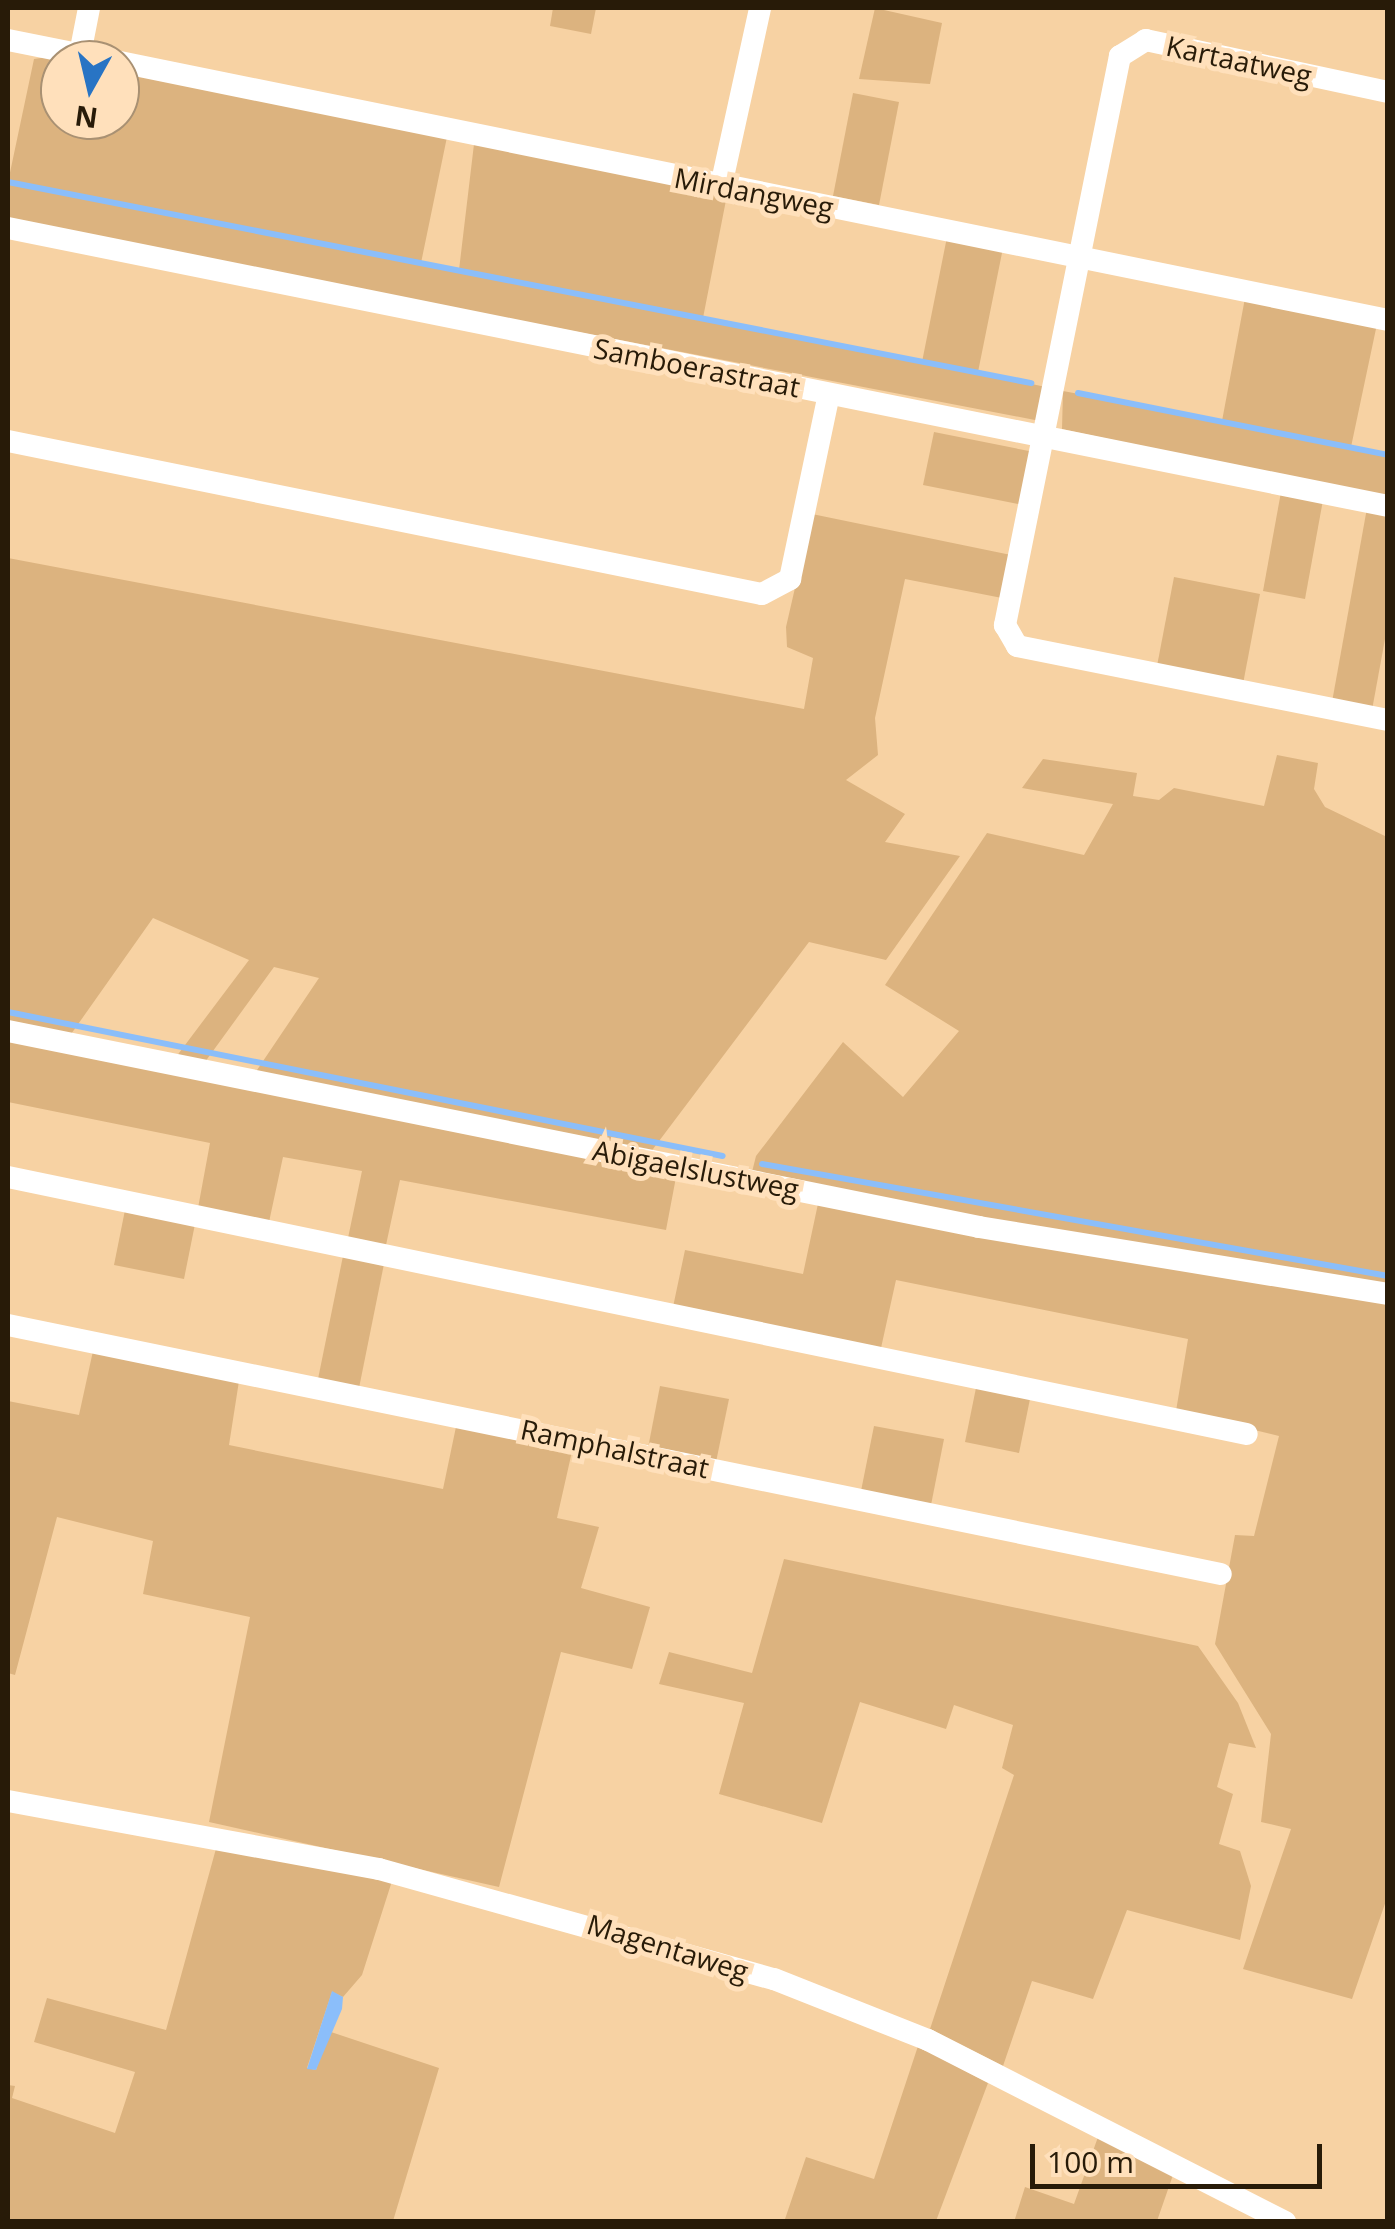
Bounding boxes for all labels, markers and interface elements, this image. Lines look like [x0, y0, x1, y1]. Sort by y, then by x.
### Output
street label: Kartaatweg [1163, 28, 1315, 92]
north arrow [40, 40, 140, 140]
text: N [72, 97, 100, 138]
street label: Mirdangweg [672, 160, 836, 224]
street label: Samboerastraat [591, 331, 803, 403]
street label: Abigaelslustweg [590, 1133, 802, 1205]
street label: Ramphalstraat [518, 1412, 712, 1484]
street label: Magentaweg [583, 1907, 753, 1987]
scale bar [1035, 2124, 1328, 2186]
text: 100 m [1047, 2141, 1134, 2182]

